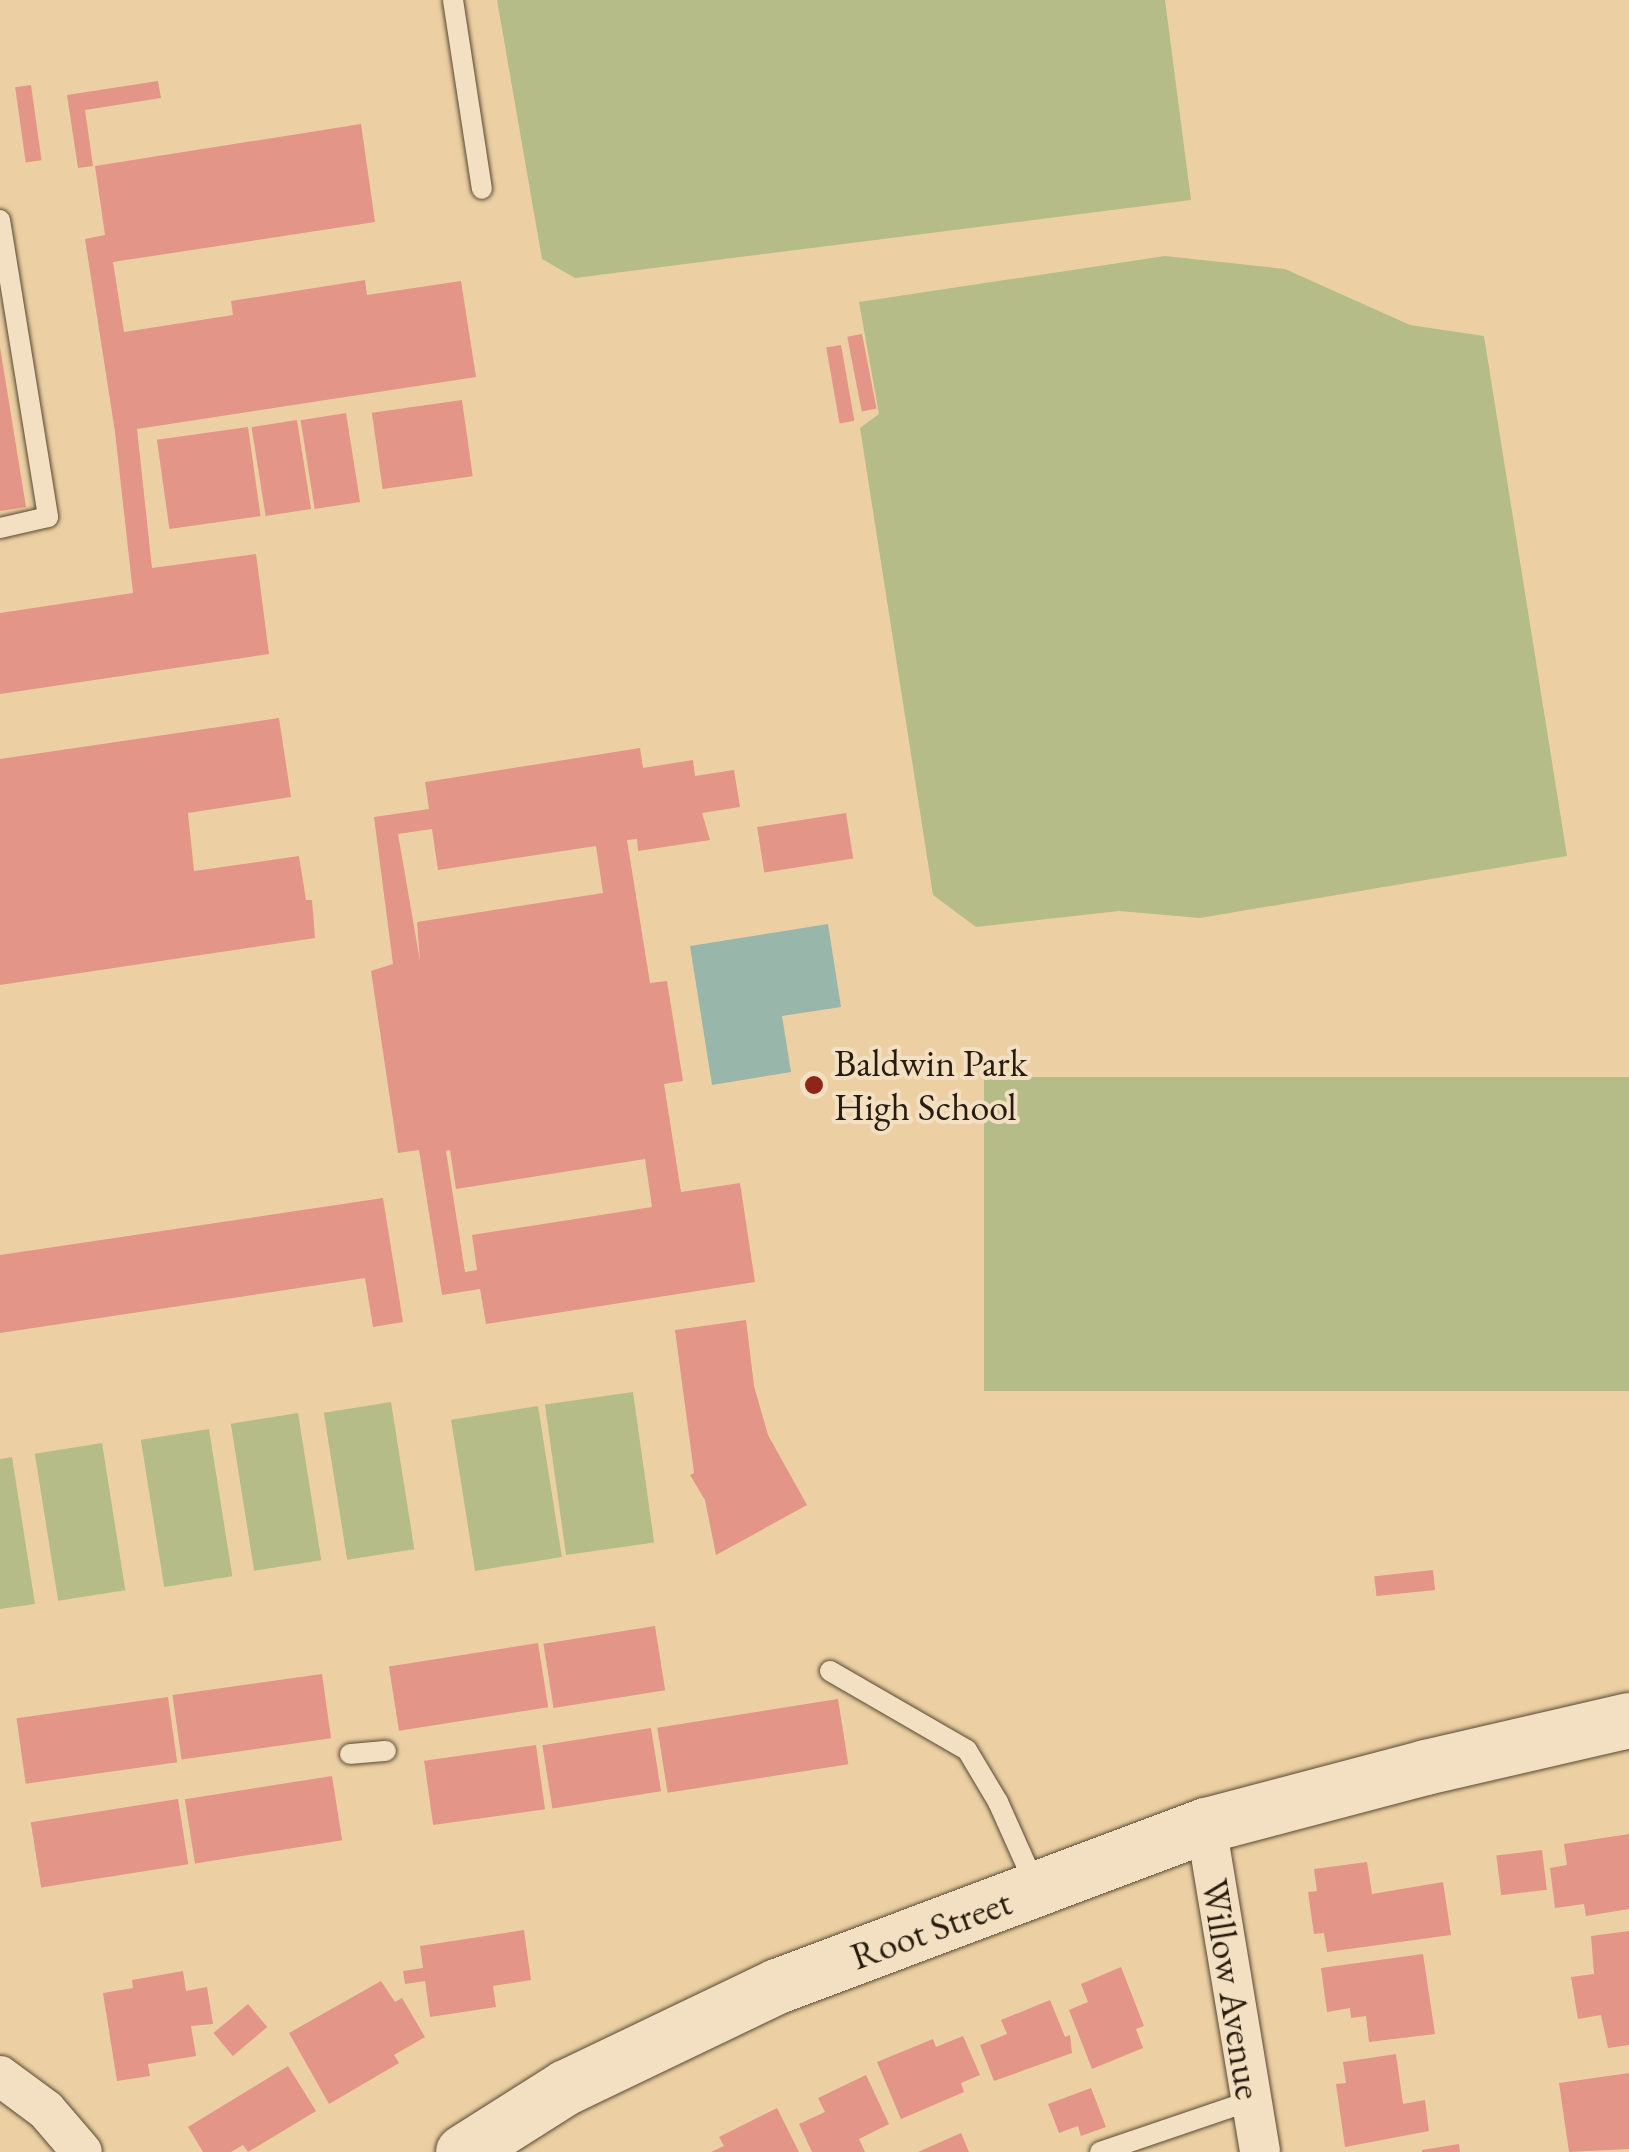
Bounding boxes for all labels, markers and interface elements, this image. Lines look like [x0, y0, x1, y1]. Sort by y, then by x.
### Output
place label: Baldwin Park High School [834, 1040, 1028, 1130]
marker: Baldwin Park High School [803, 1074, 825, 1096]
street label: Willow Avenue [1192, 1876, 1272, 2102]
street label: Root Street [844, 1879, 1018, 1979]

